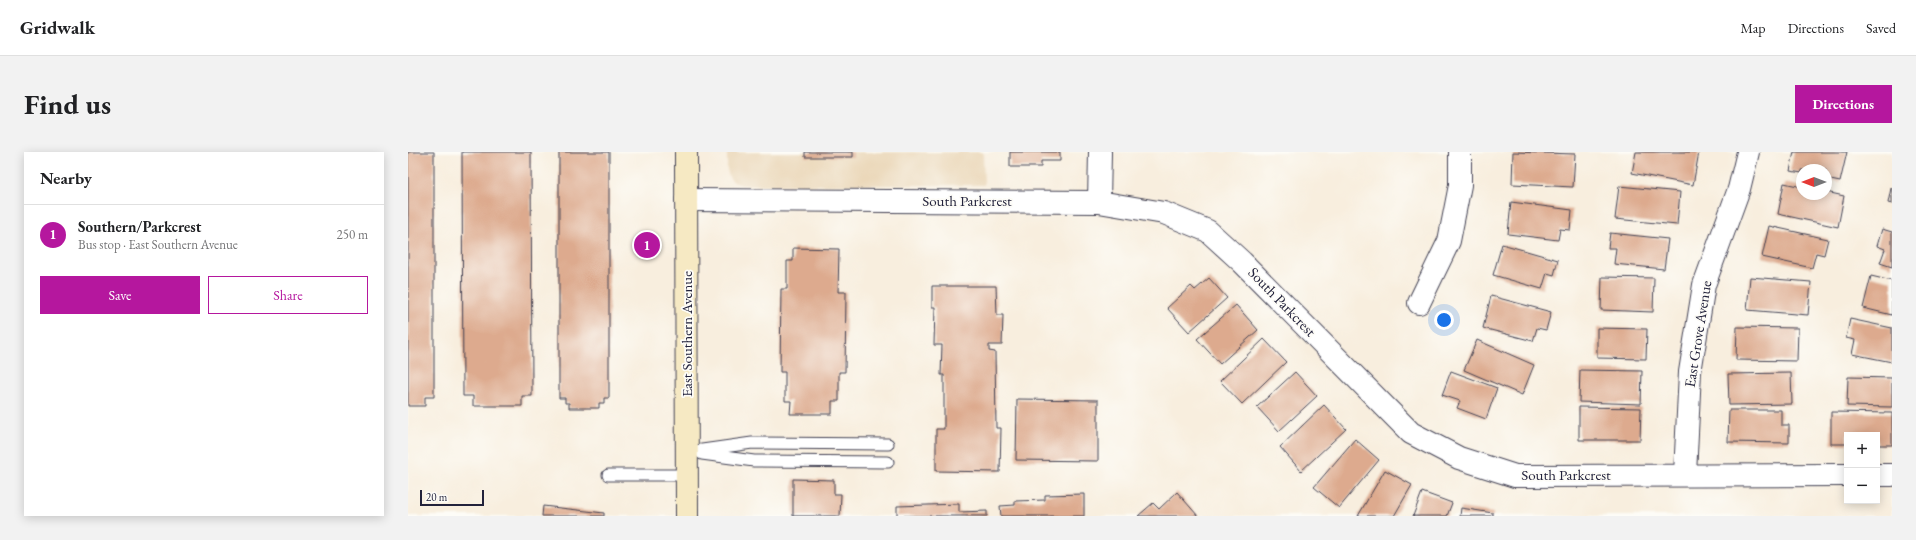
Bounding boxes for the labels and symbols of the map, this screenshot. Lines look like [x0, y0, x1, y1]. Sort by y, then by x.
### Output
north arrow [1796, 164, 1832, 200]
street label: South Parkcrest [922, 191, 1012, 210]
pin: 1 [634, 230, 660, 260]
street label: South Parkcrest [1244, 263, 1321, 341]
street label: East Southern Avenue [677, 271, 696, 397]
street label: East Grove Avenue [1680, 279, 1715, 389]
your location [1434, 310, 1454, 330]
street label: South Parkcrest [1521, 465, 1611, 484]
scale bar [420, 488, 484, 507]

